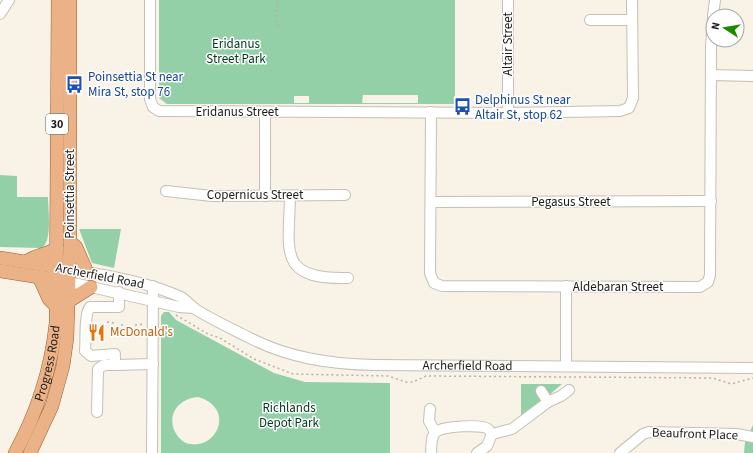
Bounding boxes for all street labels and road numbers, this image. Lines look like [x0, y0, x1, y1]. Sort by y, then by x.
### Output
street label: Altair Street [499, 11, 517, 76]
street label: Eridanus Street [195, 103, 279, 121]
road number: 30 [46, 114, 68, 134]
street label: Poinsettia Street [61, 149, 79, 239]
street label: Copernicus Street [207, 186, 304, 204]
street label: Pegasus Street [531, 193, 611, 211]
street label: Archerfield Road [54, 259, 146, 293]
street label: Aldebaran Street [573, 278, 664, 296]
street label: Progress Road [30, 324, 65, 404]
street label: Archerfield Road [423, 356, 513, 375]
street label: Beaufront Place [652, 424, 738, 444]

